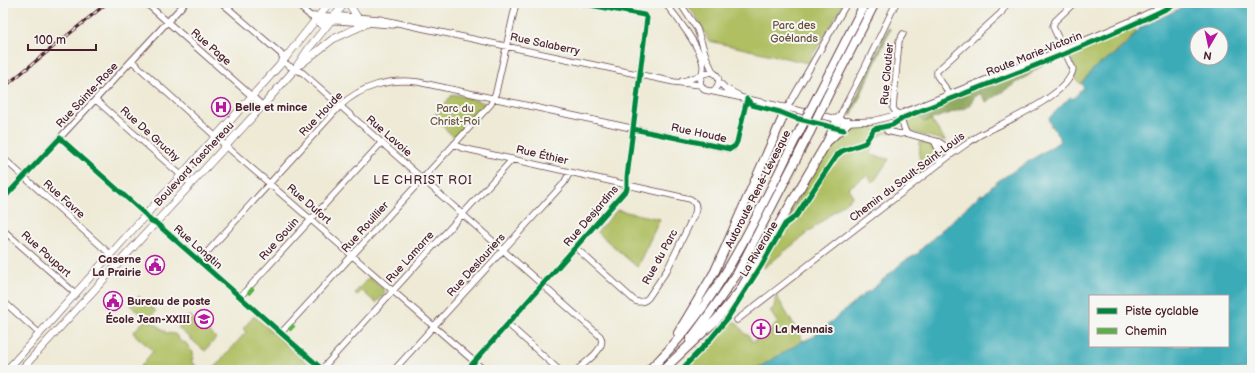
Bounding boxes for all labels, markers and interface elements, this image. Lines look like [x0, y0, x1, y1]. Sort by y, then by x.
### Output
park label: Parc des Goélands [770, 19, 818, 45]
scale bar [28, 26, 96, 52]
street label: Rue Page [188, 26, 234, 68]
north arrow [1189, 26, 1229, 66]
street label: Route Marie-Victorin [984, 29, 1084, 79]
street label: Rue Salaberry [509, 30, 581, 58]
text: 100 m [34, 33, 66, 48]
street label: Rue Cloutier [878, 41, 896, 106]
text: N [1202, 48, 1213, 62]
street label: Rue Sainte-Rose [53, 59, 121, 130]
street label: Rue Houde [297, 89, 346, 139]
hospital icon: Belle et mince [210, 96, 232, 118]
place label: Belle et mince [235, 101, 307, 114]
park label: Parc du Christ-Roi [430, 102, 480, 128]
street label: Rue De Gruchy [117, 104, 183, 164]
street label: Rue Lavoie [364, 113, 415, 160]
street label: Boulevard Taschereau [151, 119, 237, 209]
street label: Rue Houde [670, 121, 728, 145]
street label: Autoroute René-Lévesque [723, 127, 794, 250]
street label: Chemin du Sault-Saint-Louis [847, 129, 968, 225]
street label: Rue Éthier [515, 142, 570, 168]
district label: LE CHRIST ROI [373, 173, 473, 188]
street label: Rue Favre [41, 177, 88, 221]
street label: Rue Dufort [284, 181, 334, 227]
street label: Rue Desjardins [561, 182, 621, 249]
street label: Rue Rouillier [339, 198, 392, 255]
street label: Rue Gouin [257, 215, 301, 263]
street label: La Riveraine [737, 219, 781, 279]
street label: Rue Longtin [171, 222, 225, 272]
street label: Rue du Parc [639, 227, 681, 287]
street label: Rue Poupart [19, 228, 74, 280]
street label: Rue Lamarre [383, 228, 437, 286]
street label: Rue Deslauriers [444, 230, 508, 299]
place label: Caserne La Prairie [92, 253, 141, 279]
public building icon: Caserne La Prairie [144, 254, 166, 276]
public building icon: Bureau de poste [102, 290, 124, 312]
place label: Bureau de poste [127, 295, 210, 308]
legend [1089, 295, 1229, 347]
text: Piste cyclable [1125, 304, 1199, 319]
school or university icon: École Jean-XXIII [193, 308, 215, 330]
place label: École Jean-XXIII [105, 312, 190, 326]
church icon: La Mennais [750, 318, 772, 340]
place label: La Mennais [775, 323, 834, 336]
text: Chemin [1125, 324, 1167, 339]

